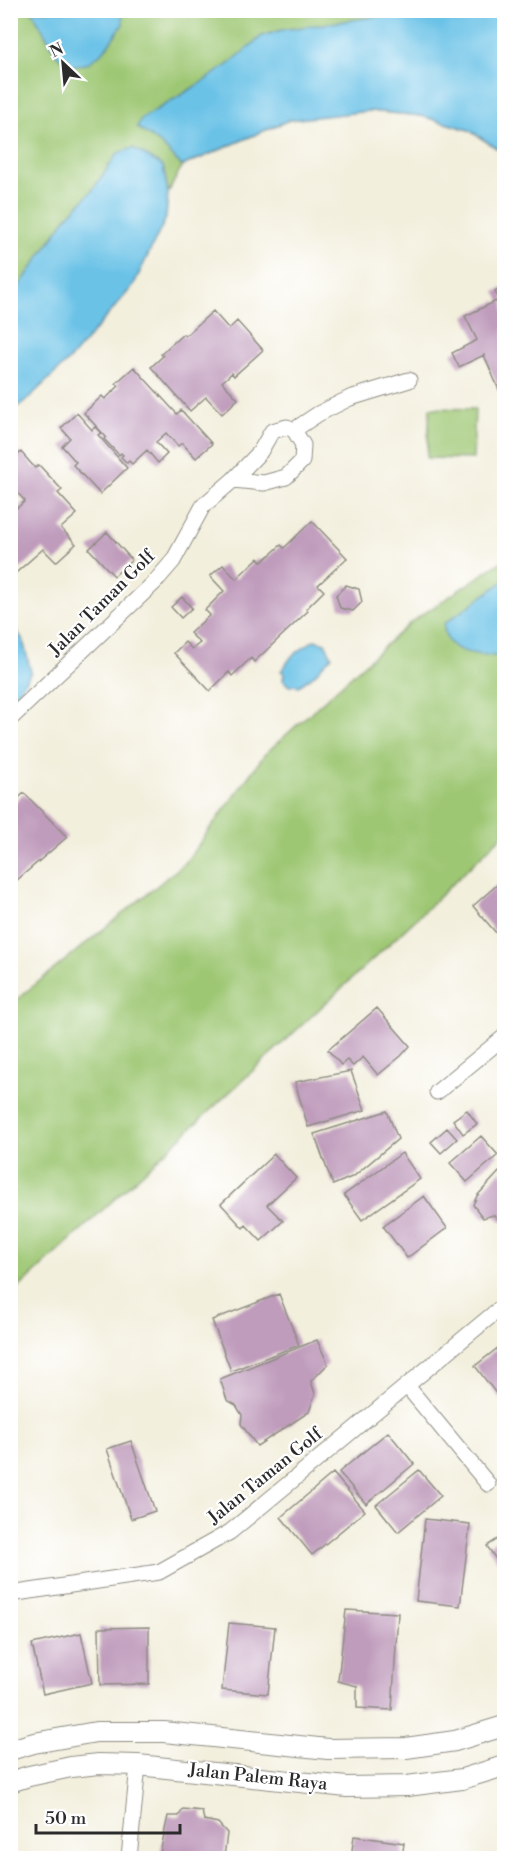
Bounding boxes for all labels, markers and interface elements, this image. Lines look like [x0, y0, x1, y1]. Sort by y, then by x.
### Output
north arrow [33, 33, 93, 93]
text: N [47, 39, 67, 62]
street label: Jalan Taman Golf [43, 544, 161, 662]
street label: Jalan Taman Golf [202, 1422, 328, 1530]
street label: Jalan Palem Raya [186, 1758, 330, 1796]
scale bar [36, 1797, 180, 1835]
text: 50 m [45, 1807, 87, 1830]

